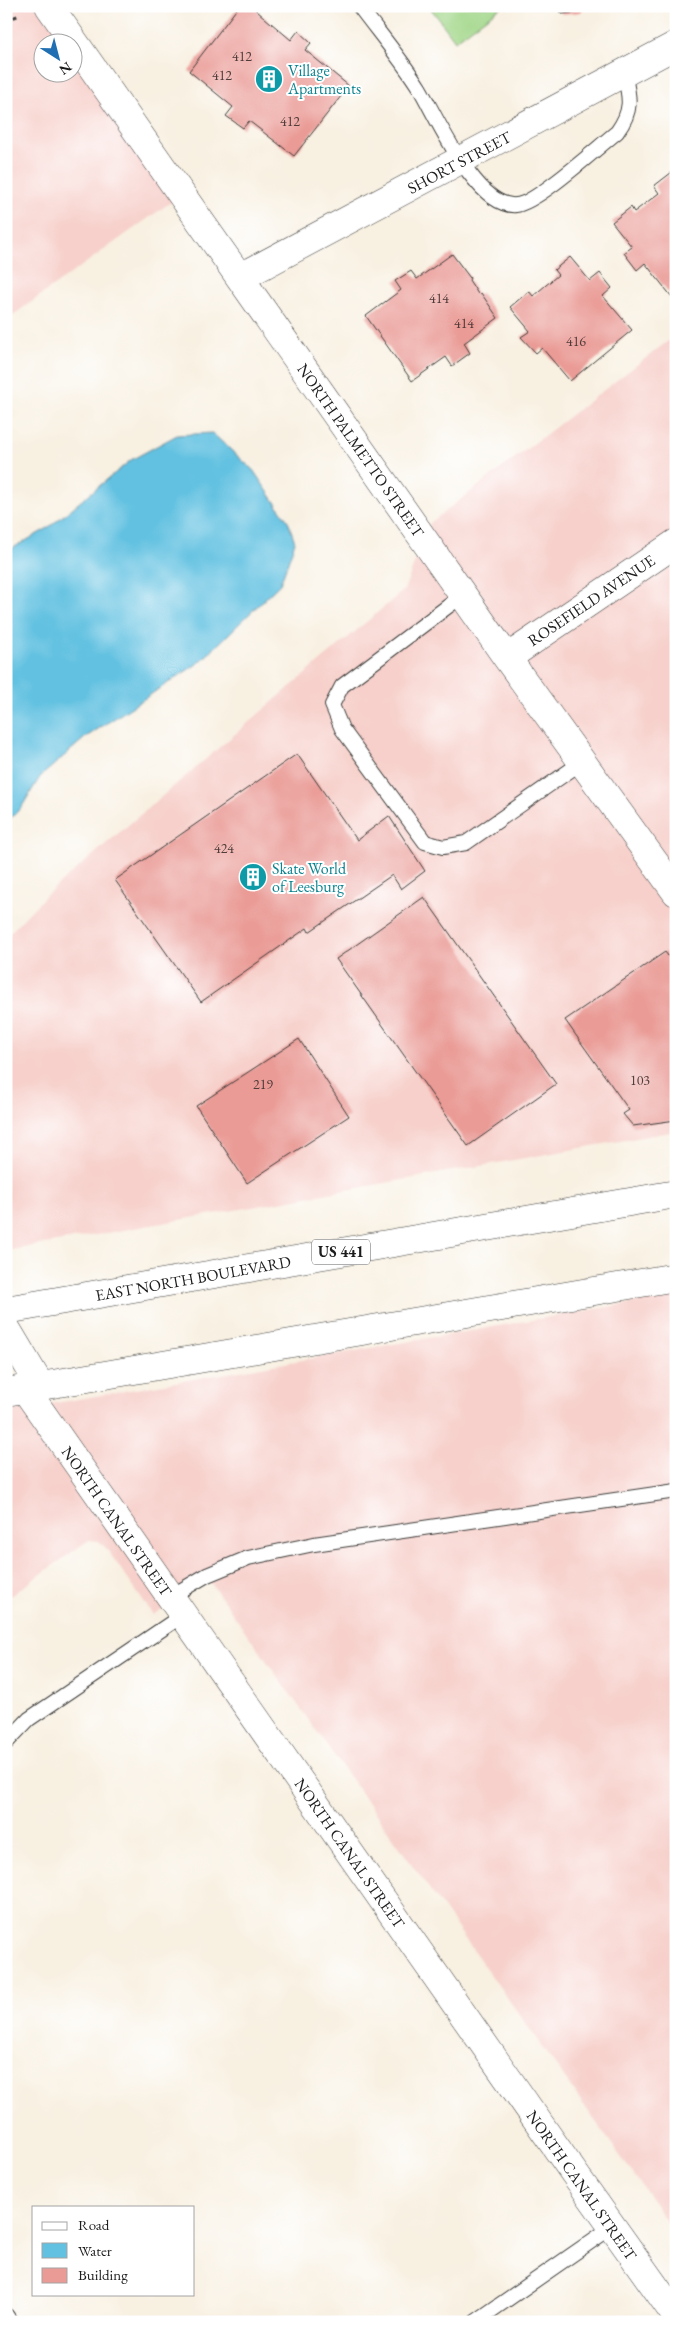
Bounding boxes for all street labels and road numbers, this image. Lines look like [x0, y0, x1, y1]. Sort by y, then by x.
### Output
street label: SHORT STREET [404, 126, 515, 199]
street label: NORTH PALMETTO STREET [292, 359, 429, 542]
street label: ROSEFIELD AVENUE [523, 550, 659, 651]
road number: US 441 [312, 1240, 370, 1264]
street label: EAST NORTH BOULEVARD [94, 1251, 292, 1306]
street label: NORTH CANAL STREET [57, 1442, 177, 1601]
street label: NORTH CANAL STREET [290, 1774, 410, 1933]
street label: NORTH CANAL STREET [522, 2106, 642, 2265]

